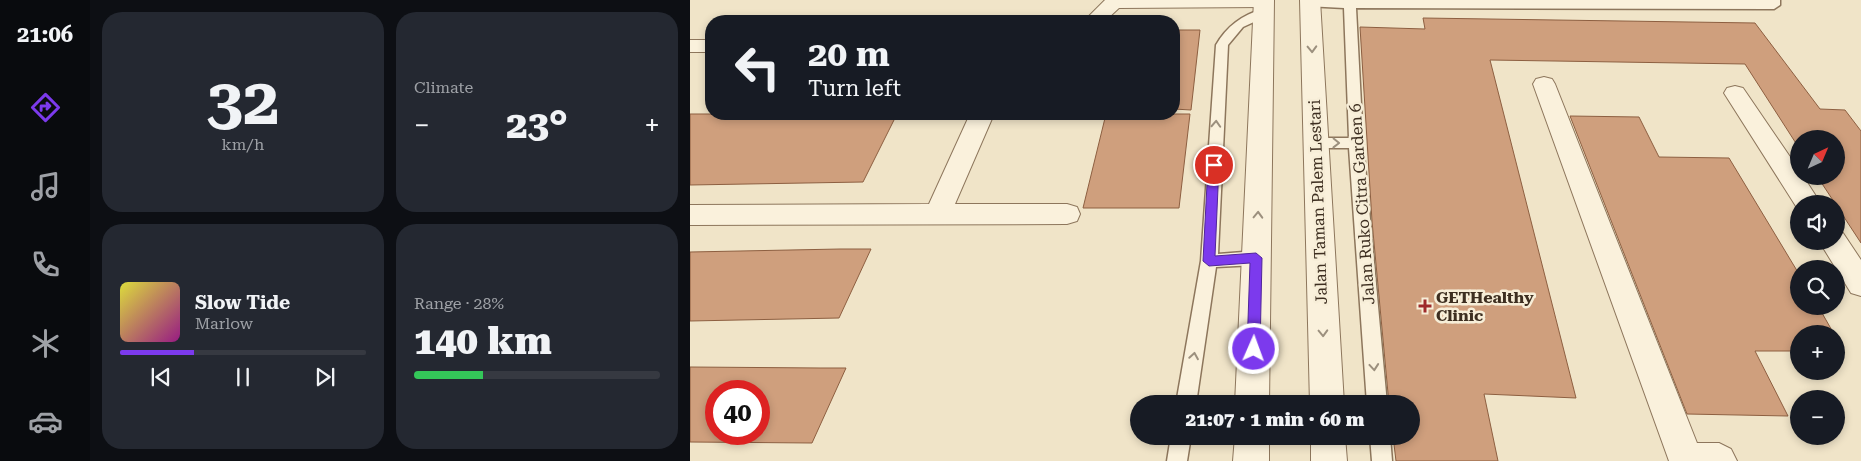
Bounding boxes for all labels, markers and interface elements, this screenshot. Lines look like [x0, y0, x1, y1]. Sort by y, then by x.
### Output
text: 21:06 [17, 22, 73, 47]
text: 20 m [808, 34, 890, 75]
icon: left [725, 35, 790, 100]
one-way arrow [1306, 45, 1317, 53]
text: 32 [207, 64, 279, 140]
text: Turn left [808, 76, 901, 101]
text: Climate [414, 78, 473, 97]
icon: directions [28, 90, 63, 125]
street label: Jalan Taman Palem Lestari [1305, 99, 1331, 305]
text: 23° [506, 103, 568, 147]
street label: Jalan Ruko Citra Garden 6 [1345, 103, 1379, 305]
text: − [414, 109, 430, 142]
text: + [644, 109, 660, 142]
one-way arrow [1210, 120, 1221, 128]
north arrow [1790, 130, 1845, 185]
map controls [1790, 130, 1845, 445]
text: km/h [222, 135, 264, 154]
one-way arrow [1332, 138, 1340, 148]
pin [1193, 144, 1235, 186]
icon: arrive [1200, 151, 1228, 179]
icon: music [28, 169, 63, 204]
button: sound [1790, 195, 1845, 250]
one-way arrow [1252, 211, 1263, 219]
icon: phone [28, 247, 63, 282]
button: search [1790, 260, 1845, 315]
place label: GETHealthy Clinic [1436, 288, 1534, 325]
text: Slow Tide [195, 291, 290, 314]
text: Range · 28% [414, 294, 504, 313]
marker: GETHealthy Clinic [1418, 299, 1432, 313]
text: Marlow [195, 314, 253, 333]
text: 140 km [414, 319, 552, 363]
position arrow [1227, 322, 1279, 374]
button: + [1790, 325, 1845, 380]
icon: climate [28, 326, 63, 361]
one-way arrow [1318, 330, 1329, 338]
one-way arrow [1188, 351, 1198, 360]
icon: previous [147, 363, 175, 391]
icon: pause [229, 363, 257, 391]
icon: next [311, 363, 339, 391]
one-way arrow [1368, 363, 1379, 371]
speed limit sign: 40 [705, 380, 770, 445]
button: − [1790, 390, 1845, 445]
icon: car [28, 404, 63, 439]
text: 21:07 · 1 min · 60 m [1186, 408, 1364, 431]

